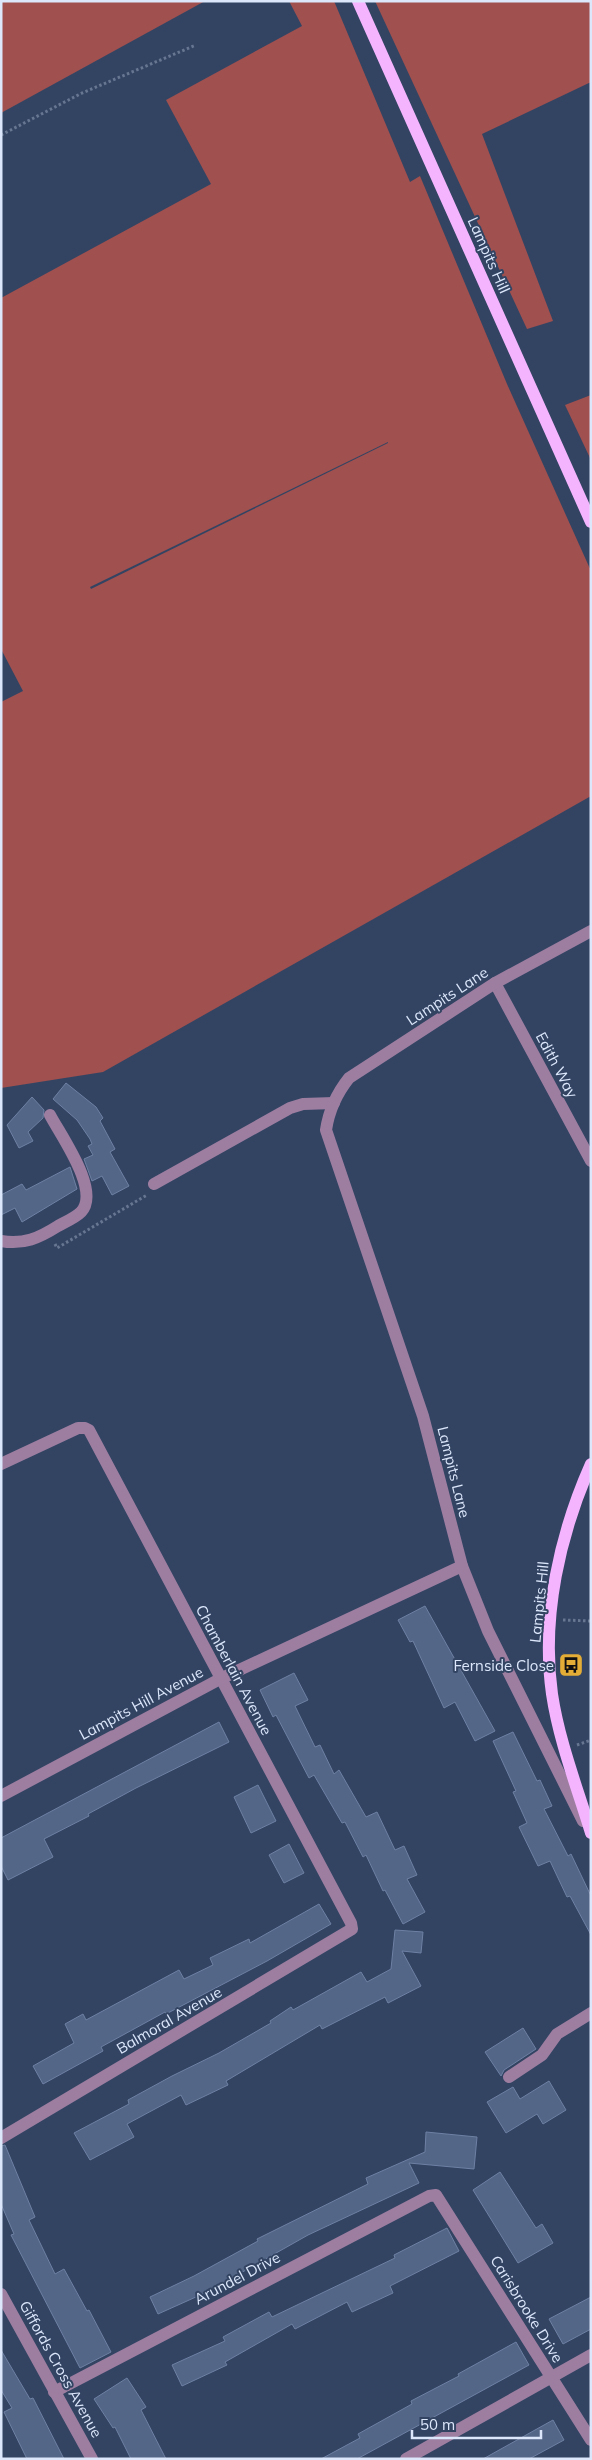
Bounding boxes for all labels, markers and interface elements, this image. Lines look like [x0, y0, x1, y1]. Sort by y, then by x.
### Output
street label: Lampits Hill [464, 214, 514, 296]
street label: Lampits Lane [403, 963, 491, 1029]
street label: Edith Way [532, 1029, 582, 1101]
street label: Lampits Lane [433, 1424, 475, 1520]
street label: Lampits Hill [525, 1560, 553, 1644]
street label: Chamberlain Avenue [192, 1602, 276, 1738]
bus stop icon: Fernside Close [558, 1652, 584, 1678]
place label: Fernside Close [453, 1656, 554, 1675]
street label: Lampits Hill Avenue [76, 1662, 206, 1744]
street label: Balmoral Avenue [113, 1982, 225, 2058]
street label: Arundel Drive [191, 2247, 283, 2309]
street label: Carisbrooke Drive [486, 2252, 568, 2366]
street label: Giffords Cross Avenue [15, 2297, 107, 2441]
scale bar [412, 2408, 541, 2440]
text: 50 m [420, 2415, 455, 2434]

